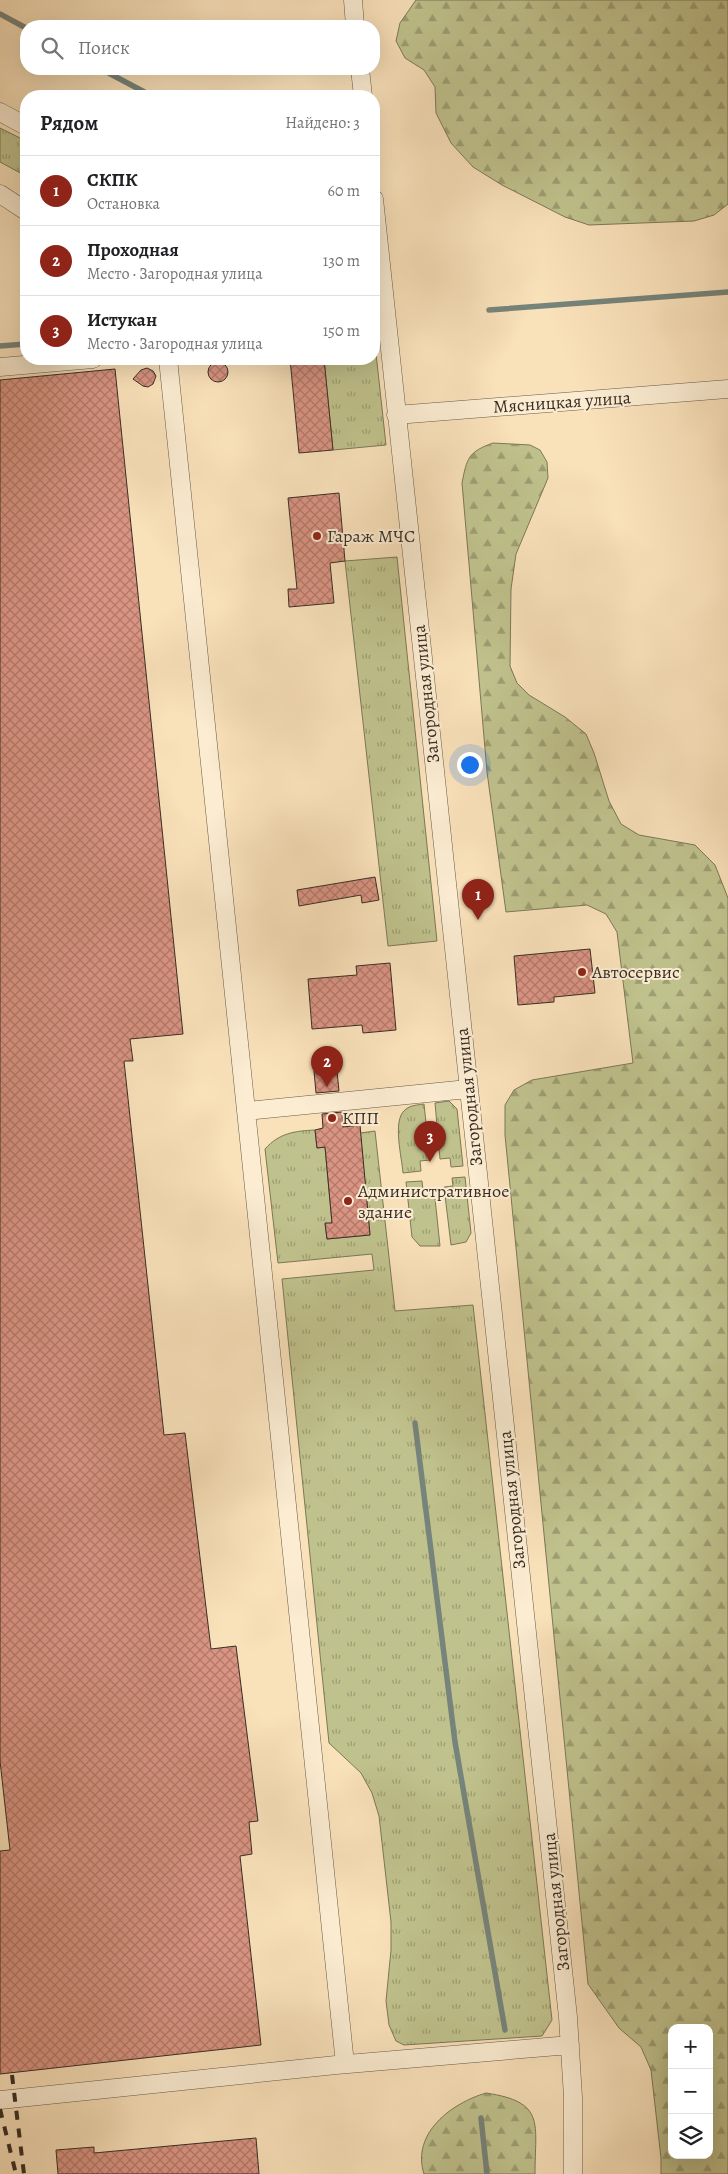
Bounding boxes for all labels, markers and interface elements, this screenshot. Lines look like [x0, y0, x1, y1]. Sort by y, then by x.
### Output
search box [20, 20, 380, 75]
icon: search [38, 34, 66, 62]
text: Поиск [78, 35, 130, 61]
text: Рядом [40, 109, 98, 137]
text: Найдено: 3 [285, 112, 360, 134]
text: СКПК [87, 167, 138, 193]
text: 1 [53, 180, 59, 202]
text: 60 m [328, 180, 360, 202]
text: Остановка [87, 193, 160, 215]
text: Проходная [87, 237, 179, 263]
text: 2 [52, 250, 60, 272]
text: 130 m [323, 250, 360, 272]
text: Место · Загородная улица [87, 263, 263, 285]
text: Истукан [87, 307, 157, 333]
text: 3 [53, 320, 59, 342]
text: 150 m [323, 320, 360, 342]
text: Место · Загородная улица [87, 333, 263, 355]
street label: Мясницкая улица [492, 385, 632, 419]
place label: Гараж МЧС [327, 524, 415, 548]
marker: Гараж МЧС [311, 530, 323, 542]
street label: Загородная улица [407, 623, 445, 764]
your location [457, 752, 483, 778]
pin: 1 [462, 879, 494, 920]
place label: Автосервис [591, 960, 680, 984]
marker: Автосервис [576, 966, 588, 978]
street label: Загородная улица [450, 1026, 488, 1167]
pin: 2 [311, 1046, 343, 1087]
place label: КПП [342, 1106, 379, 1130]
marker: КПП [326, 1112, 338, 1124]
pin: 3 [414, 1121, 446, 1162]
place label: Административное здание [357, 1179, 509, 1224]
marker: Административное здание [342, 1195, 354, 1207]
street label: Загородная улица [493, 1429, 531, 1570]
street label: Загородная улица [537, 1831, 575, 1972]
map controls [668, 2024, 713, 2159]
button: + [668, 2024, 713, 2069]
button: − [668, 2069, 713, 2114]
button: layers [668, 2114, 713, 2159]

